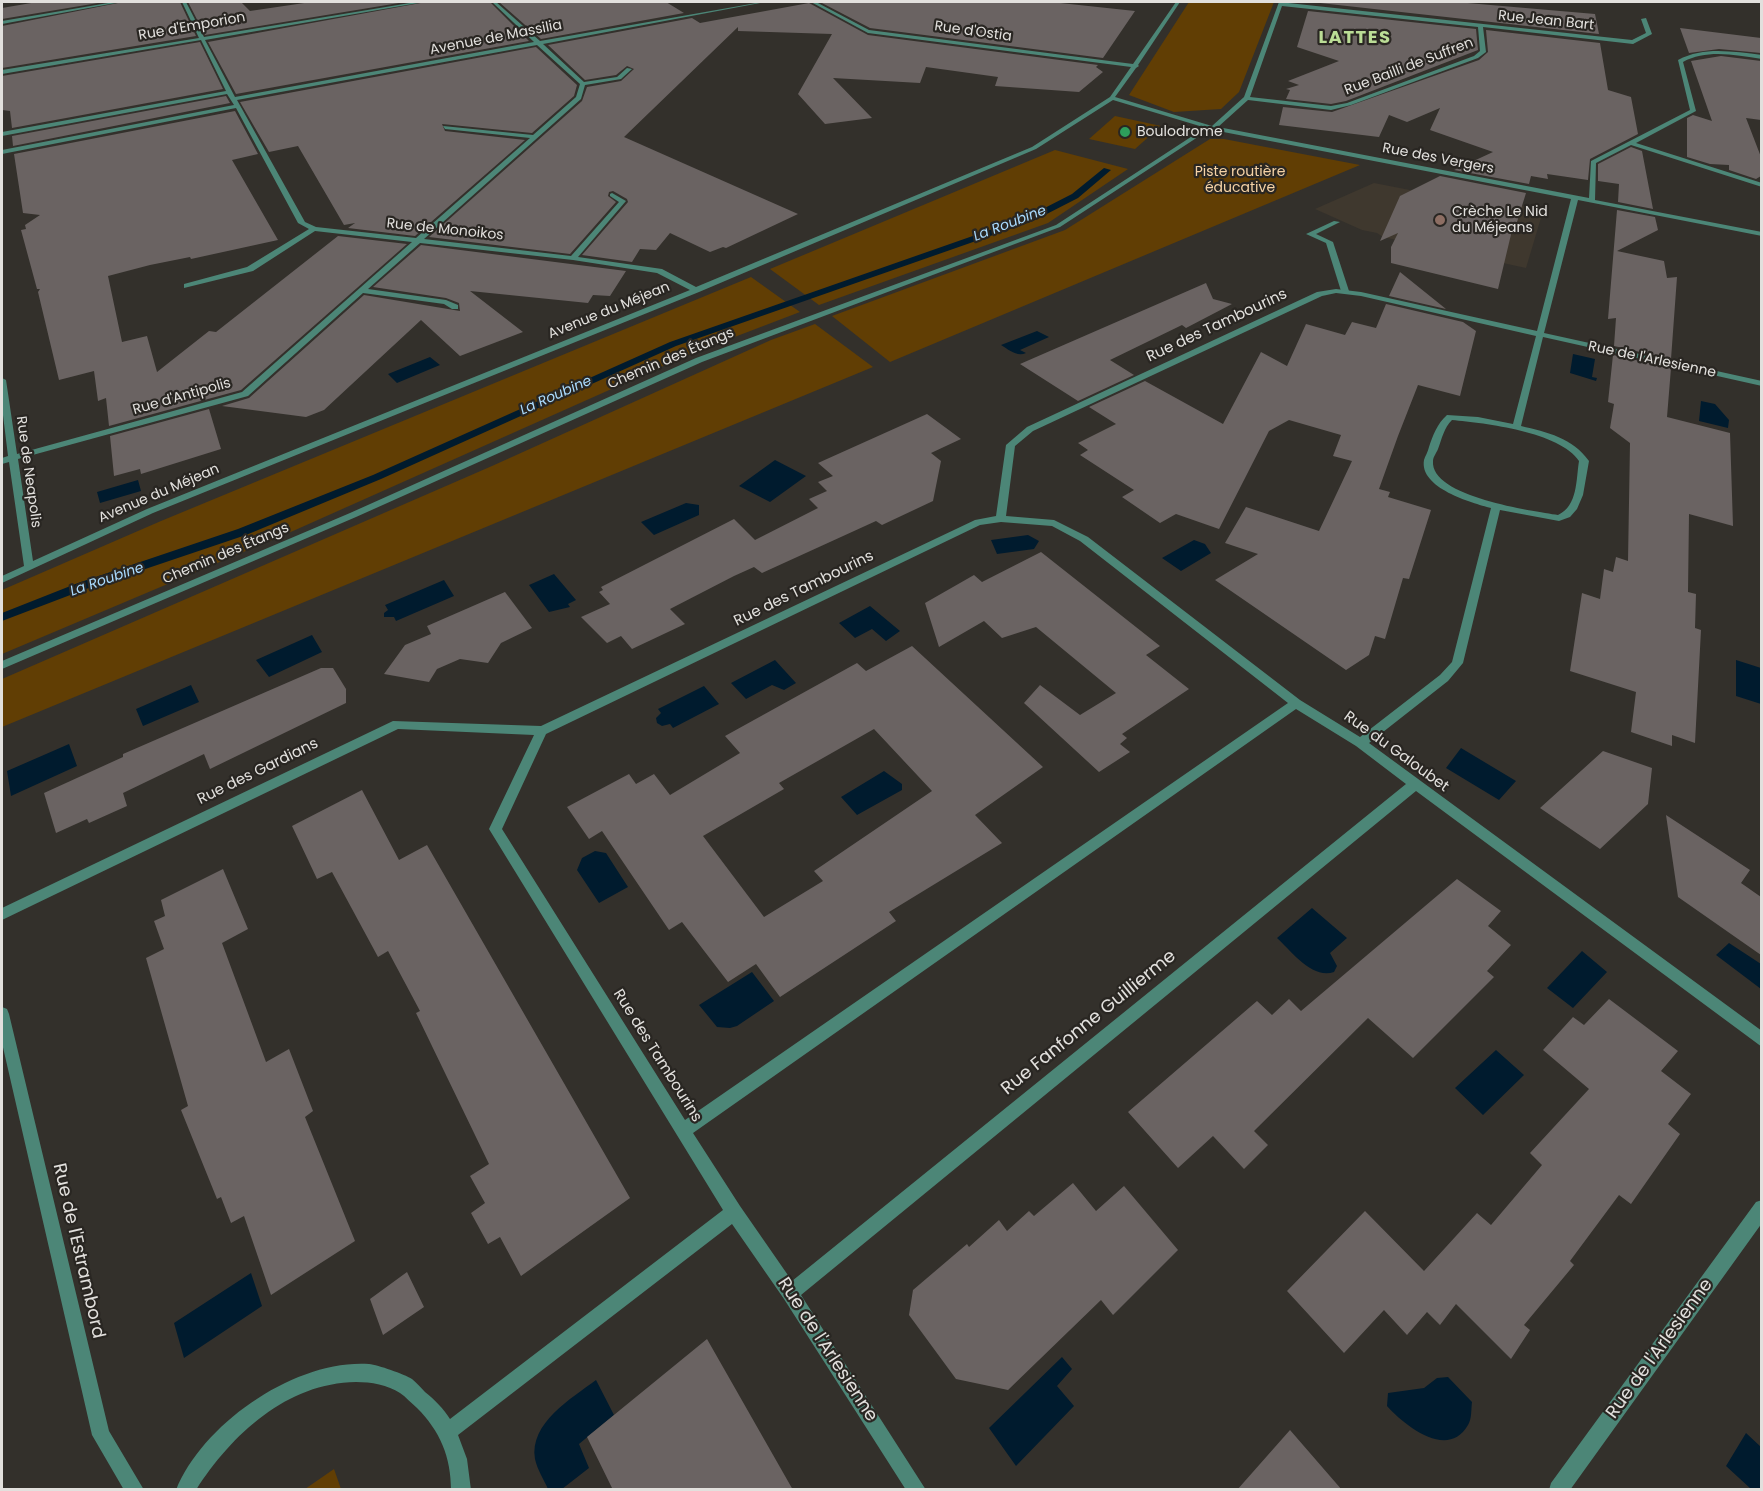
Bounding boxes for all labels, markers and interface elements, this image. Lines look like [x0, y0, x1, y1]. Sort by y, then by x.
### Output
street label: Rue Jean Bart [1497, 8, 1595, 34]
street label: Rue d'Emporion [137, 9, 247, 45]
street label: Avenue de Massilia [429, 17, 563, 59]
street label: Rue d'Ostia [933, 18, 1013, 46]
district label: LATTES [1319, 27, 1391, 49]
street label: Rue Bailli de Suffren [1342, 35, 1476, 99]
place label: Boulodrome [1137, 124, 1223, 140]
marker: Boulodrome [1118, 125, 1132, 139]
street label: Rue des Vergers [1381, 140, 1495, 178]
park label: Piste routière éducative [1195, 164, 1285, 196]
water label: La Roubine [971, 202, 1049, 246]
place label: Crèche Le Nid du Méjeans [1452, 204, 1548, 237]
marker: Crèche Le Nid du Méjeans [1433, 213, 1447, 227]
street label: Rue de Monoikos [386, 215, 504, 245]
street label: Avenue du Méjean [546, 279, 672, 343]
street label: Rue des Tambourins [1144, 286, 1290, 366]
street label: Chemin des Étangs [605, 325, 737, 393]
street label: Rue de l'Arlesienne [1587, 338, 1717, 382]
water label: La Roubine [518, 373, 594, 419]
street label: Rue d'Antipolis [131, 375, 233, 419]
street label: Rue de Neapolis [12, 415, 44, 529]
street label: Avenue du Méjean [96, 461, 222, 527]
street label: Chemin des Étangs [160, 520, 292, 588]
street label: Rue des Tambourins [731, 547, 877, 631]
water label: La Roubine [68, 560, 146, 600]
street label: Rue du Galoubet [1340, 708, 1452, 796]
street label: Rue des Gardians [195, 735, 321, 809]
street label: Rue Fanfonne Guillierme [997, 946, 1181, 1100]
street label: Rue des Tambourins [609, 986, 705, 1126]
street label: Rue de l'Estrambord [47, 1161, 109, 1341]
street label: Rue de l'Arlesienne [772, 1274, 882, 1426]
street label: Rue de l'Arlesienne [1602, 1275, 1718, 1423]

